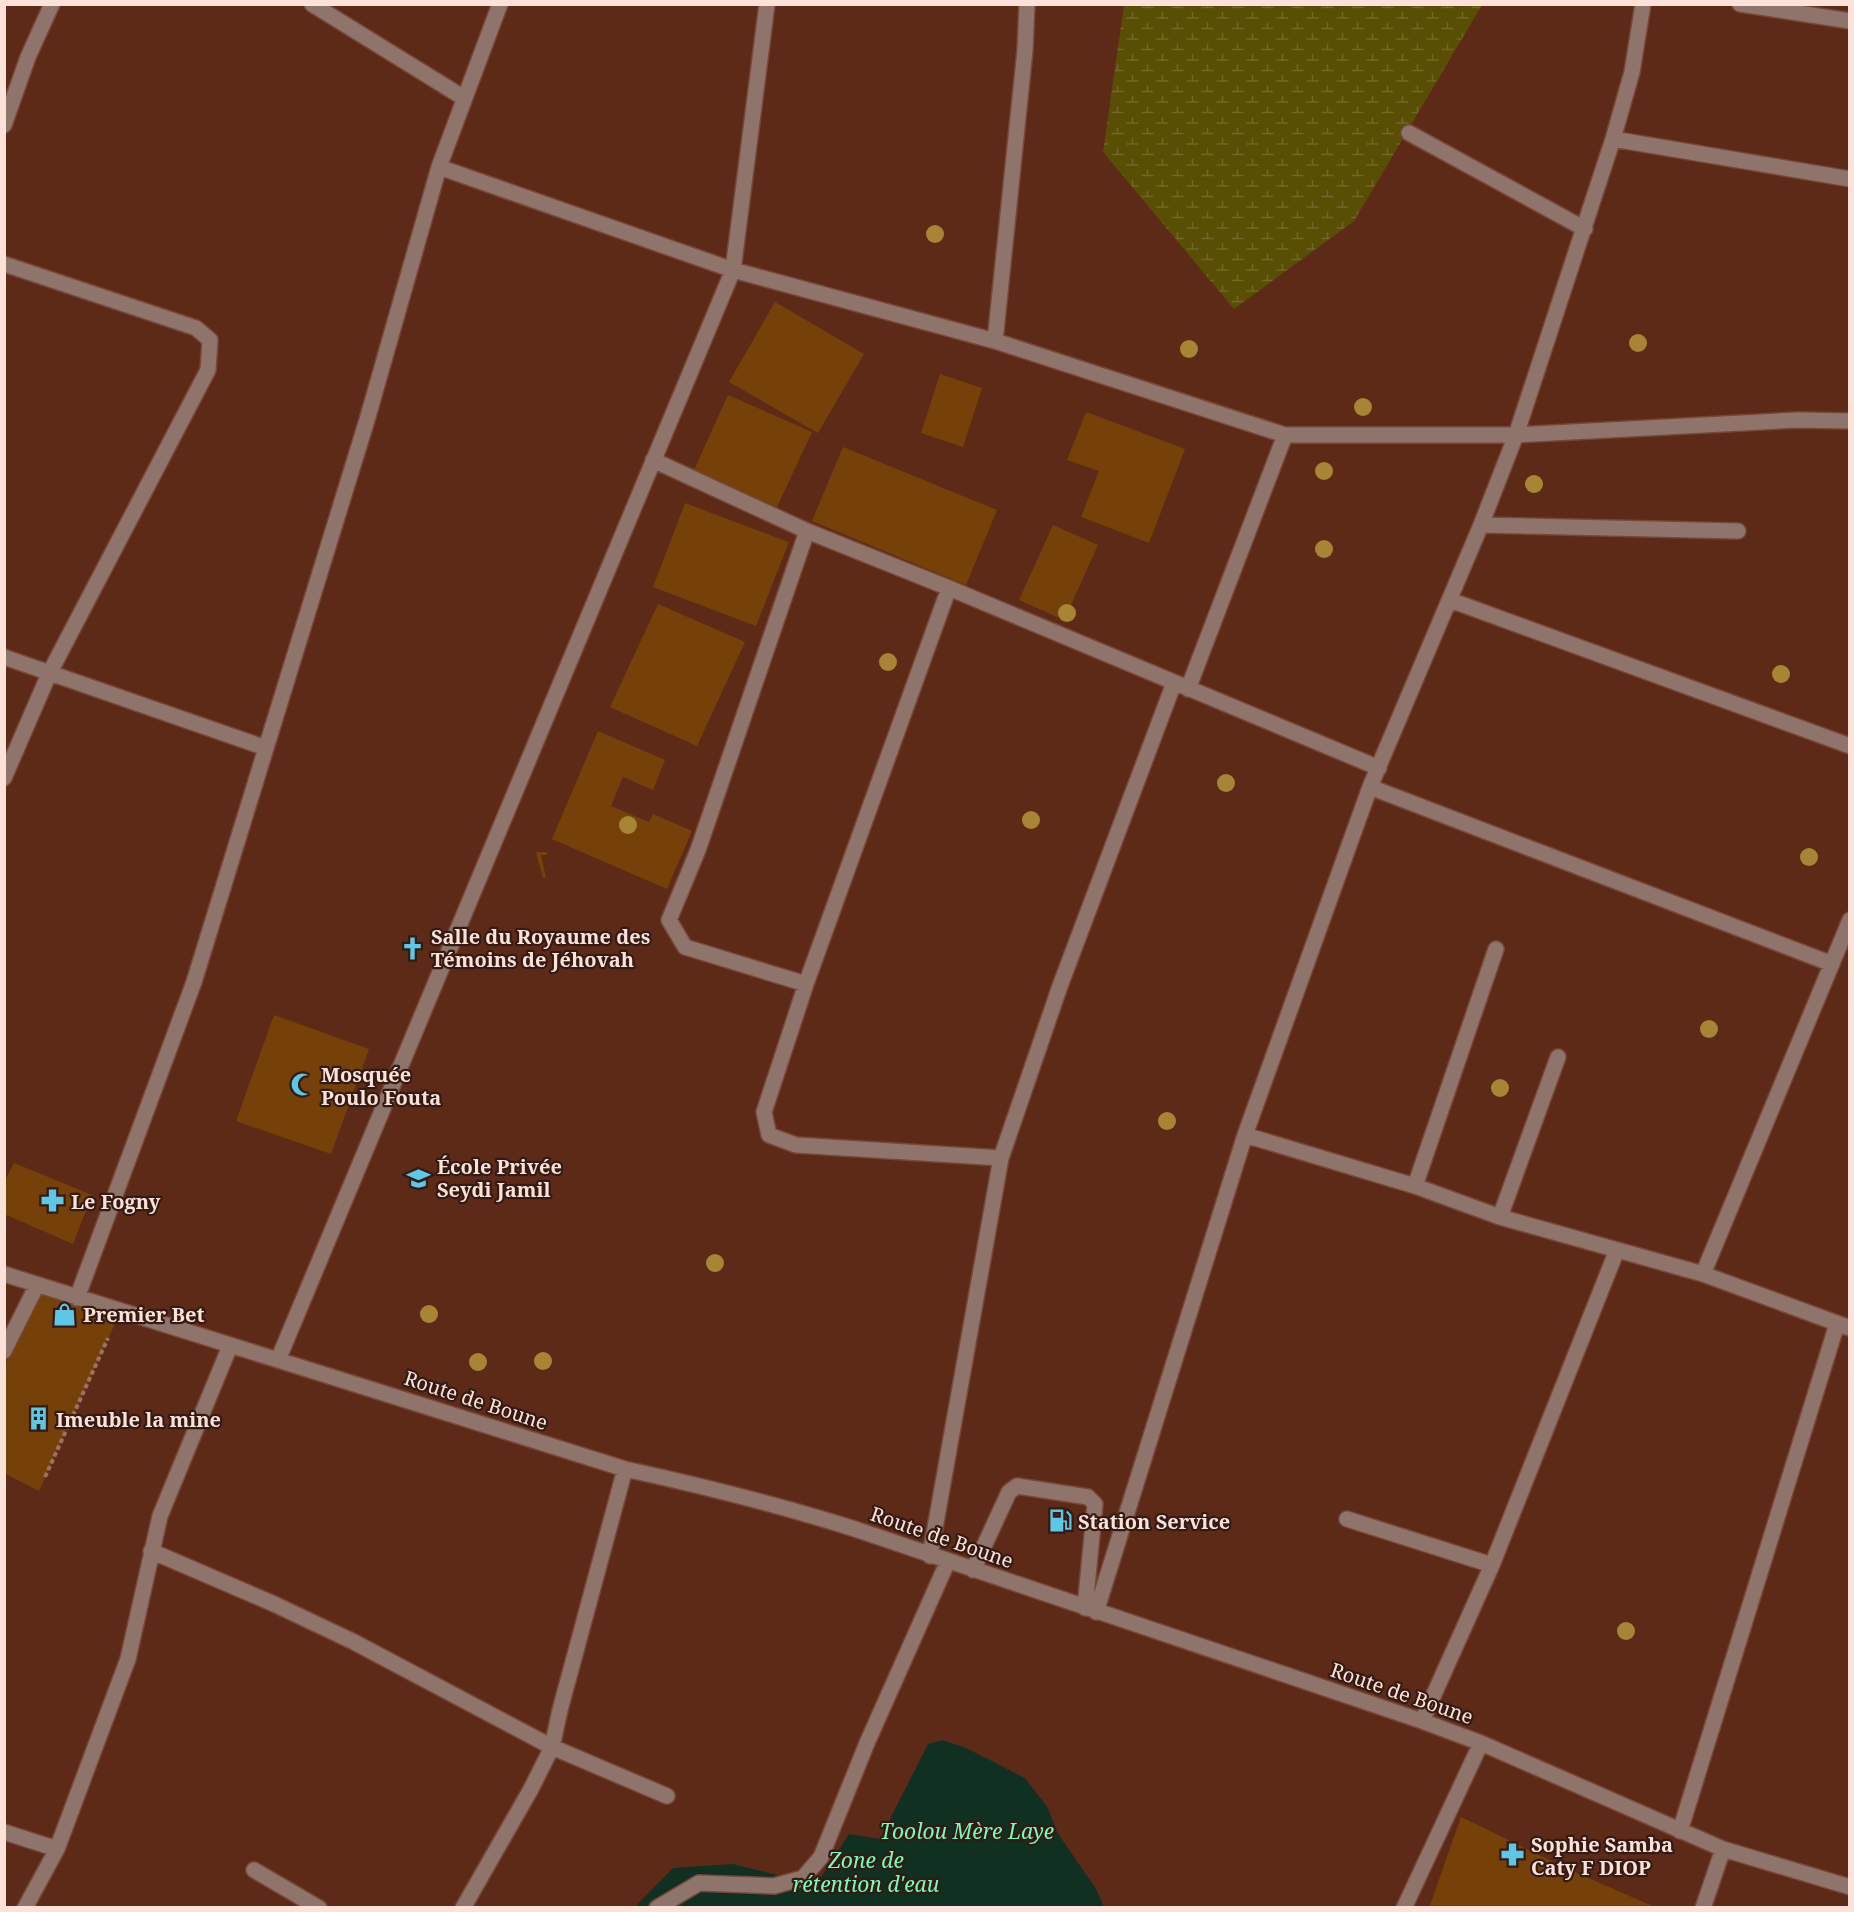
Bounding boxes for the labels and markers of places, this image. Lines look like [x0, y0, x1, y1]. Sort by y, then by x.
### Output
place label: Salle du Royaume des Témoins de Jéhovah [431, 923, 650, 973]
church icon: Salle du Royaume des Témoins de Jéhovah [400, 935, 426, 961]
place label: Mosquée Poulo Fouta [321, 1061, 441, 1111]
mosque icon: Mosquée Poulo Fouta [290, 1072, 316, 1098]
place label: École Privée Seydi Jamil [437, 1153, 562, 1203]
school or university icon: École Privée Seydi Jamil [406, 1165, 432, 1191]
pharmacy icon: Le Fogny [40, 1188, 66, 1214]
place label: Le Fogny [71, 1188, 161, 1215]
shop icon: Premier Bet [52, 1301, 78, 1327]
place label: Premier Bet [83, 1301, 205, 1328]
building icon: Imeuble la mine [25, 1406, 51, 1432]
place label: Imeuble la mine [56, 1406, 221, 1433]
fuel station icon: Station Service [1047, 1508, 1073, 1534]
place label: Station Service [1078, 1508, 1230, 1535]
place label: Sophie Samba Caty F DIOP [1531, 1831, 1673, 1881]
pharmacy icon: Sophie Samba Caty F DIOP [1500, 1842, 1526, 1868]

